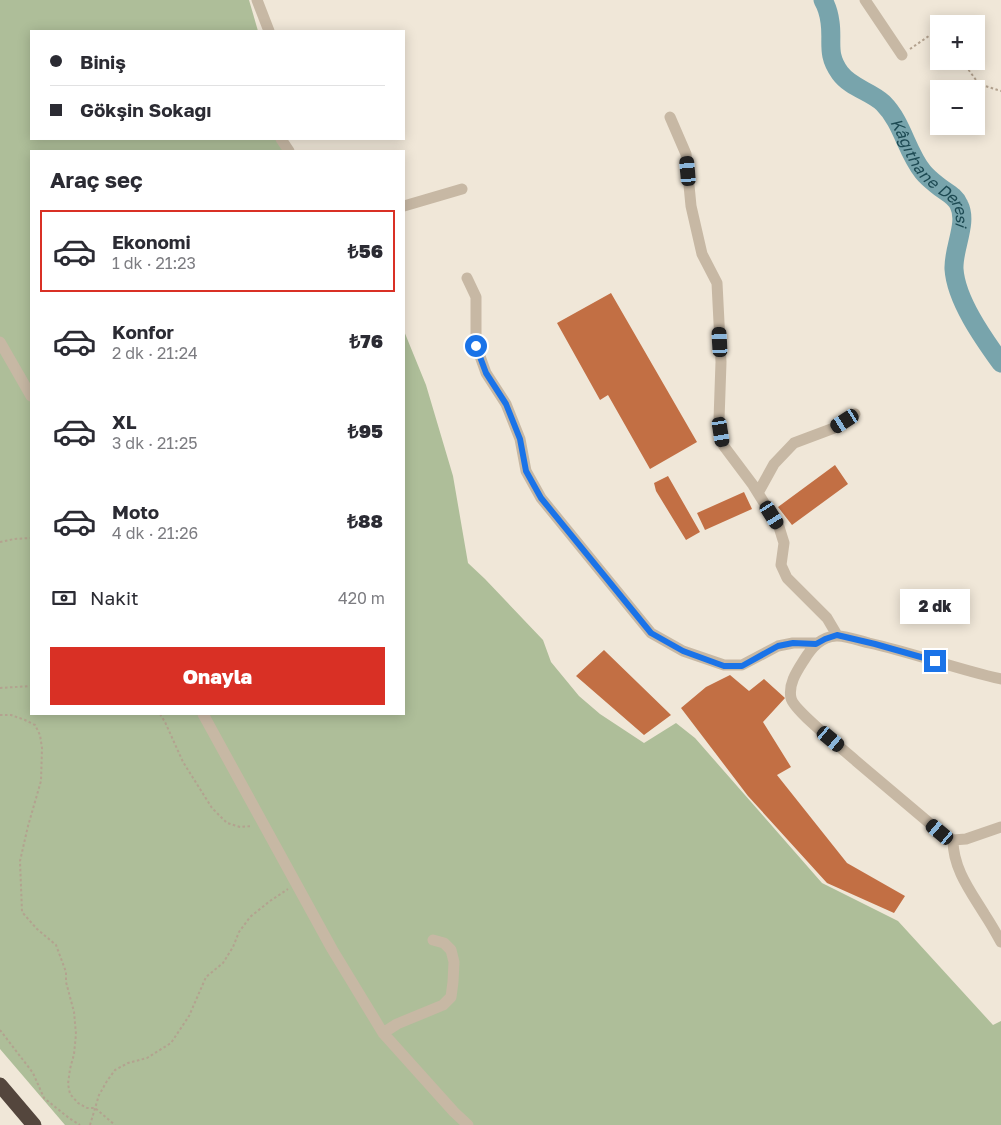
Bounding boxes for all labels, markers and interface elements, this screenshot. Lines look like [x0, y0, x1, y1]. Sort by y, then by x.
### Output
map controls [930, 15, 985, 135]
button: + [930, 15, 985, 70]
text: Biniş [80, 50, 126, 73]
button: − [930, 80, 985, 135]
text: Gökşin Sokağı [80, 98, 211, 121]
water label: Kâğıthane Deresi [887, 115, 972, 230]
car [679, 155, 696, 187]
text: Araç seç [50, 166, 143, 193]
icon: car [52, 229, 97, 274]
text: Ekonomi [112, 230, 191, 253]
text: ₺56 [348, 239, 383, 262]
text: 1 dk · 21:23 [112, 253, 196, 273]
icon: car [52, 319, 97, 364]
text: Konfor [112, 320, 174, 343]
car [711, 327, 728, 357]
text: ₺76 [349, 329, 383, 352]
route start [465, 335, 487, 357]
text: 2 dk · 21:24 [112, 343, 198, 363]
car [828, 407, 861, 435]
icon: car [52, 409, 97, 454]
text: XL [112, 410, 137, 433]
car [711, 416, 730, 448]
text: ₺95 [348, 419, 383, 442]
text: 3 dk · 21:25 [112, 433, 197, 453]
car [757, 498, 786, 532]
icon: car [52, 499, 97, 544]
text: Moto [112, 500, 159, 523]
text: ₺88 [347, 509, 383, 532]
text: 4 dk · 21:26 [112, 523, 198, 543]
icon: cash [50, 584, 78, 612]
text: Nakit [90, 586, 139, 609]
text: 420 m [338, 588, 385, 608]
callout: 2 dk [900, 588, 970, 624]
text: 2 dk [918, 596, 952, 616]
button: Onayla [50, 647, 385, 705]
route end [924, 650, 946, 672]
car [814, 724, 847, 754]
car [923, 817, 956, 847]

